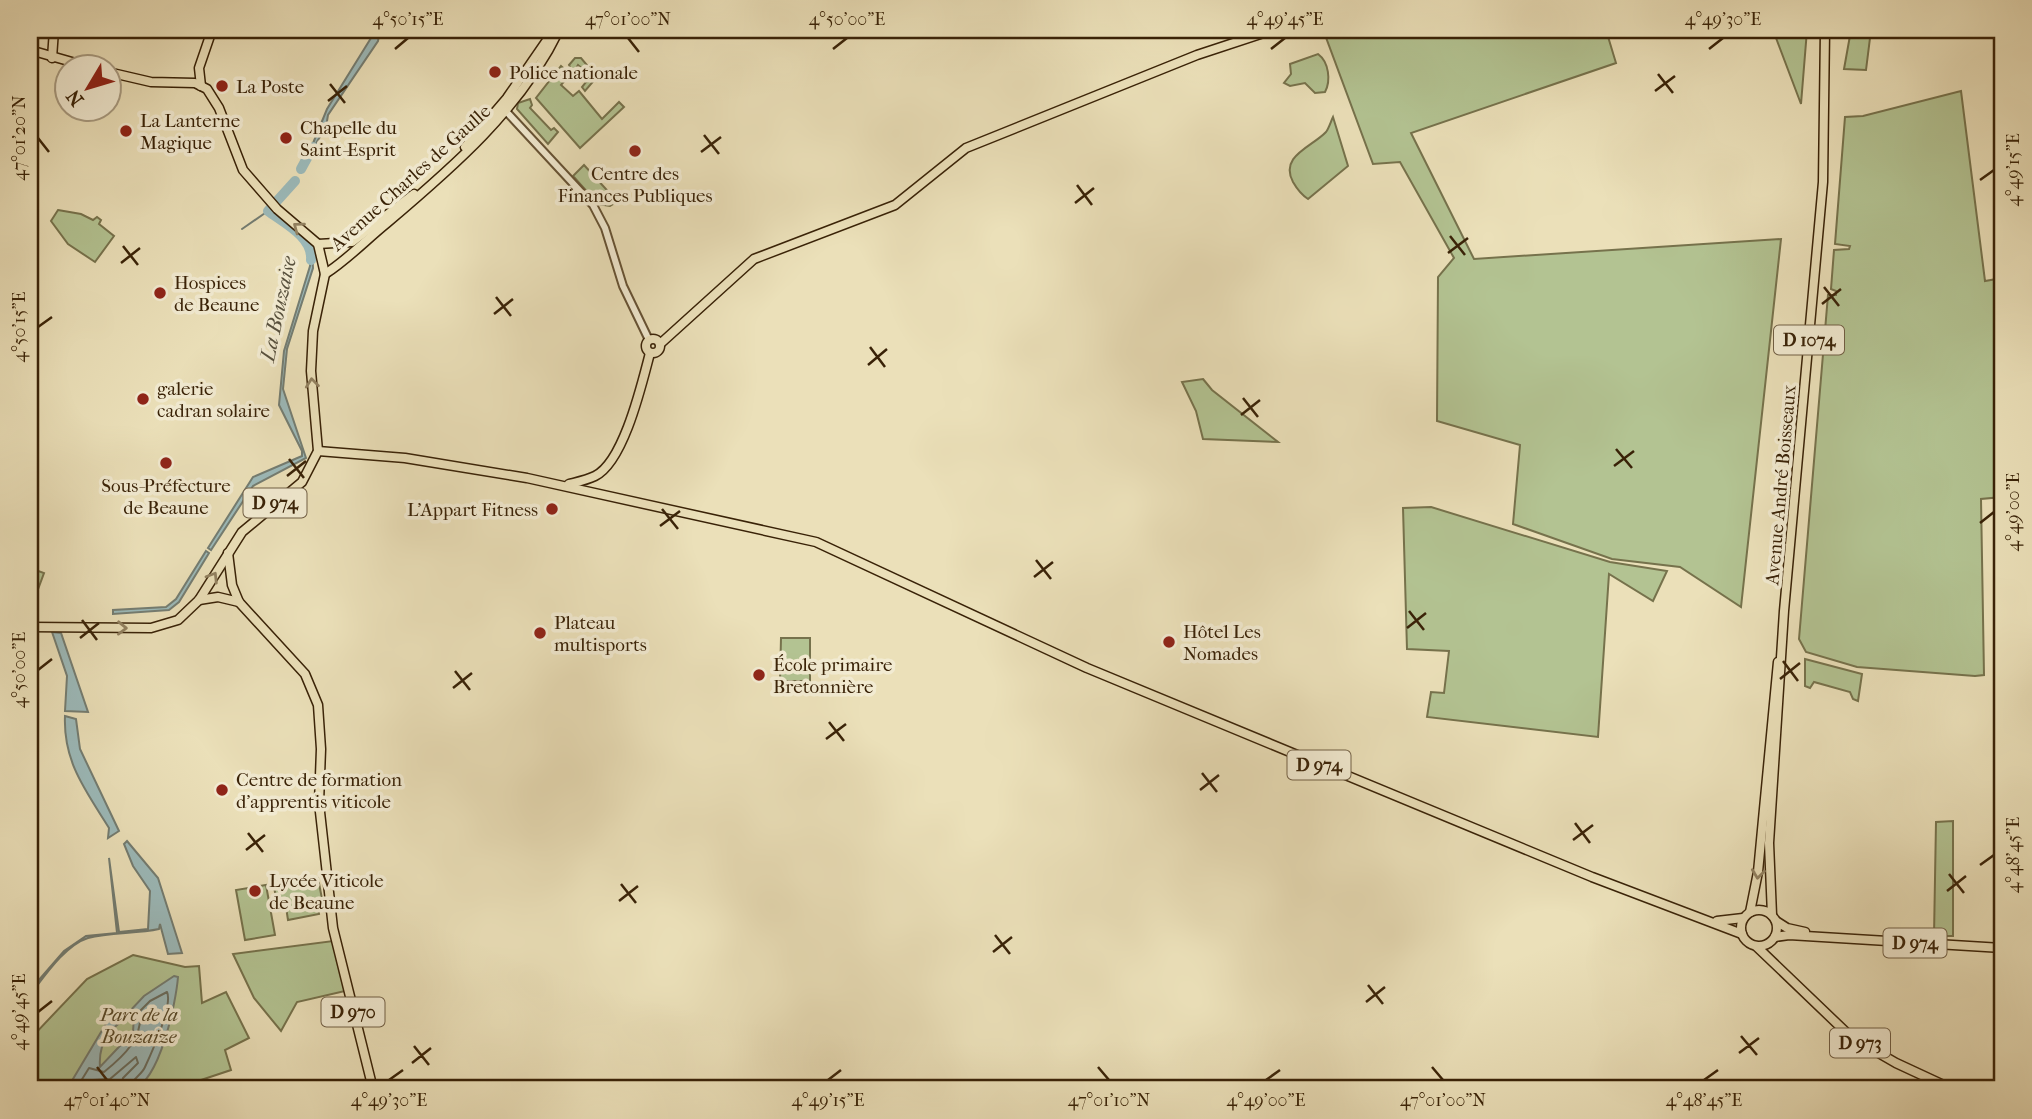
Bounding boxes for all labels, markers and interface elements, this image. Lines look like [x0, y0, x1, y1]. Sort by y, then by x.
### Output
text: 4°50'15"E [373, 9, 443, 30]
text: 47°01'00"N [585, 9, 671, 30]
text: 4°50'00"E [809, 9, 885, 30]
text: 4°49'45"E [1246, 9, 1324, 30]
text: 4°49'30"E [1685, 9, 1761, 30]
north arrow [52, 52, 122, 122]
place label: Police nationale [509, 62, 638, 84]
marker: Police nationale [487, 64, 503, 80]
place label: La Poste [236, 76, 304, 98]
marker: La Poste [214, 78, 230, 94]
text: N [62, 85, 88, 110]
text: 47°01'20"N [9, 95, 30, 181]
street label: Avenue Charles de Gaulle [325, 100, 495, 256]
place label: La Lanterne Magique [140, 110, 240, 154]
place label: Chapelle du Saint-Esprit [300, 117, 397, 161]
marker: La Lanterne Magique [118, 123, 134, 139]
marker: Chapelle du Saint-Esprit [278, 130, 294, 146]
text: 4°49'15"E [2003, 133, 2024, 207]
marker: Centre des Finances Publiques [627, 143, 643, 159]
place label: Centre des Finances Publiques [558, 163, 712, 207]
one-way arrow [293, 222, 305, 235]
water label: La Bouzaise [255, 254, 301, 366]
place label: Hospices de Beaune [174, 272, 259, 316]
marker: Hospices de Beaune [152, 285, 168, 301]
text: 4°50'15"E [9, 292, 30, 362]
road number: D 1074 [1774, 326, 1844, 354]
place label: galerie cadran solaire [157, 378, 270, 422]
one-way arrow [305, 378, 320, 389]
street label: Avenue André Boisseaux [1761, 384, 1801, 587]
marker: galerie cadran solaire [135, 391, 151, 407]
marker: Sous-Préfecture de Beaune [158, 455, 174, 471]
text: 4°49'00"E [2003, 473, 2024, 551]
place label: Sous-Préfecture de Beaune [101, 475, 231, 519]
road number: D 974 [244, 489, 306, 518]
place label: L'Appart Fitness [407, 499, 538, 521]
marker: L'Appart Fitness [544, 501, 560, 517]
one-way arrow [205, 571, 218, 584]
place label: Plateau multisports [554, 612, 647, 656]
one-way arrow [117, 620, 127, 636]
place label: Hôtel Les Nomades [1183, 621, 1261, 665]
marker: Plateau multisports [532, 625, 548, 641]
text: 4°50'00"E [9, 632, 30, 708]
marker: Hôtel Les Nomades [1161, 634, 1177, 650]
place label: École primaire Bretonnière [773, 654, 893, 698]
marker: École primaire Bretonnière [751, 667, 767, 683]
road number: D 974 [1288, 750, 1350, 780]
place label: Centre de formation d'apprentis viticole [236, 769, 402, 813]
marker: Centre de formation d'apprentis viticole [214, 782, 230, 798]
text: 4°48'45"E [2003, 817, 2024, 893]
one-way arrow [1750, 868, 1765, 880]
place label: Lycée Viticole de Beaune [269, 870, 384, 914]
marker: Lycée Viticole de Beaune [247, 883, 263, 899]
road number: D 974 [1884, 928, 1946, 958]
text: 4°49'45"E [9, 973, 30, 1051]
road number: D 970 [322, 998, 384, 1027]
park label: Parc de la Bouzaize [99, 1004, 178, 1048]
road number: D 973 [1830, 1028, 1890, 1058]
text: 47°01'40"N [64, 1090, 151, 1111]
text: 4°49'30"E [351, 1090, 427, 1111]
text: 4°49'15"E [791, 1090, 865, 1111]
text: 47°01'10"N [1068, 1090, 1151, 1111]
text: 4°49'00"E [1227, 1090, 1305, 1111]
text: 47°01'00"N [1400, 1090, 1486, 1111]
text: 4°48'45"E [1666, 1090, 1742, 1111]

